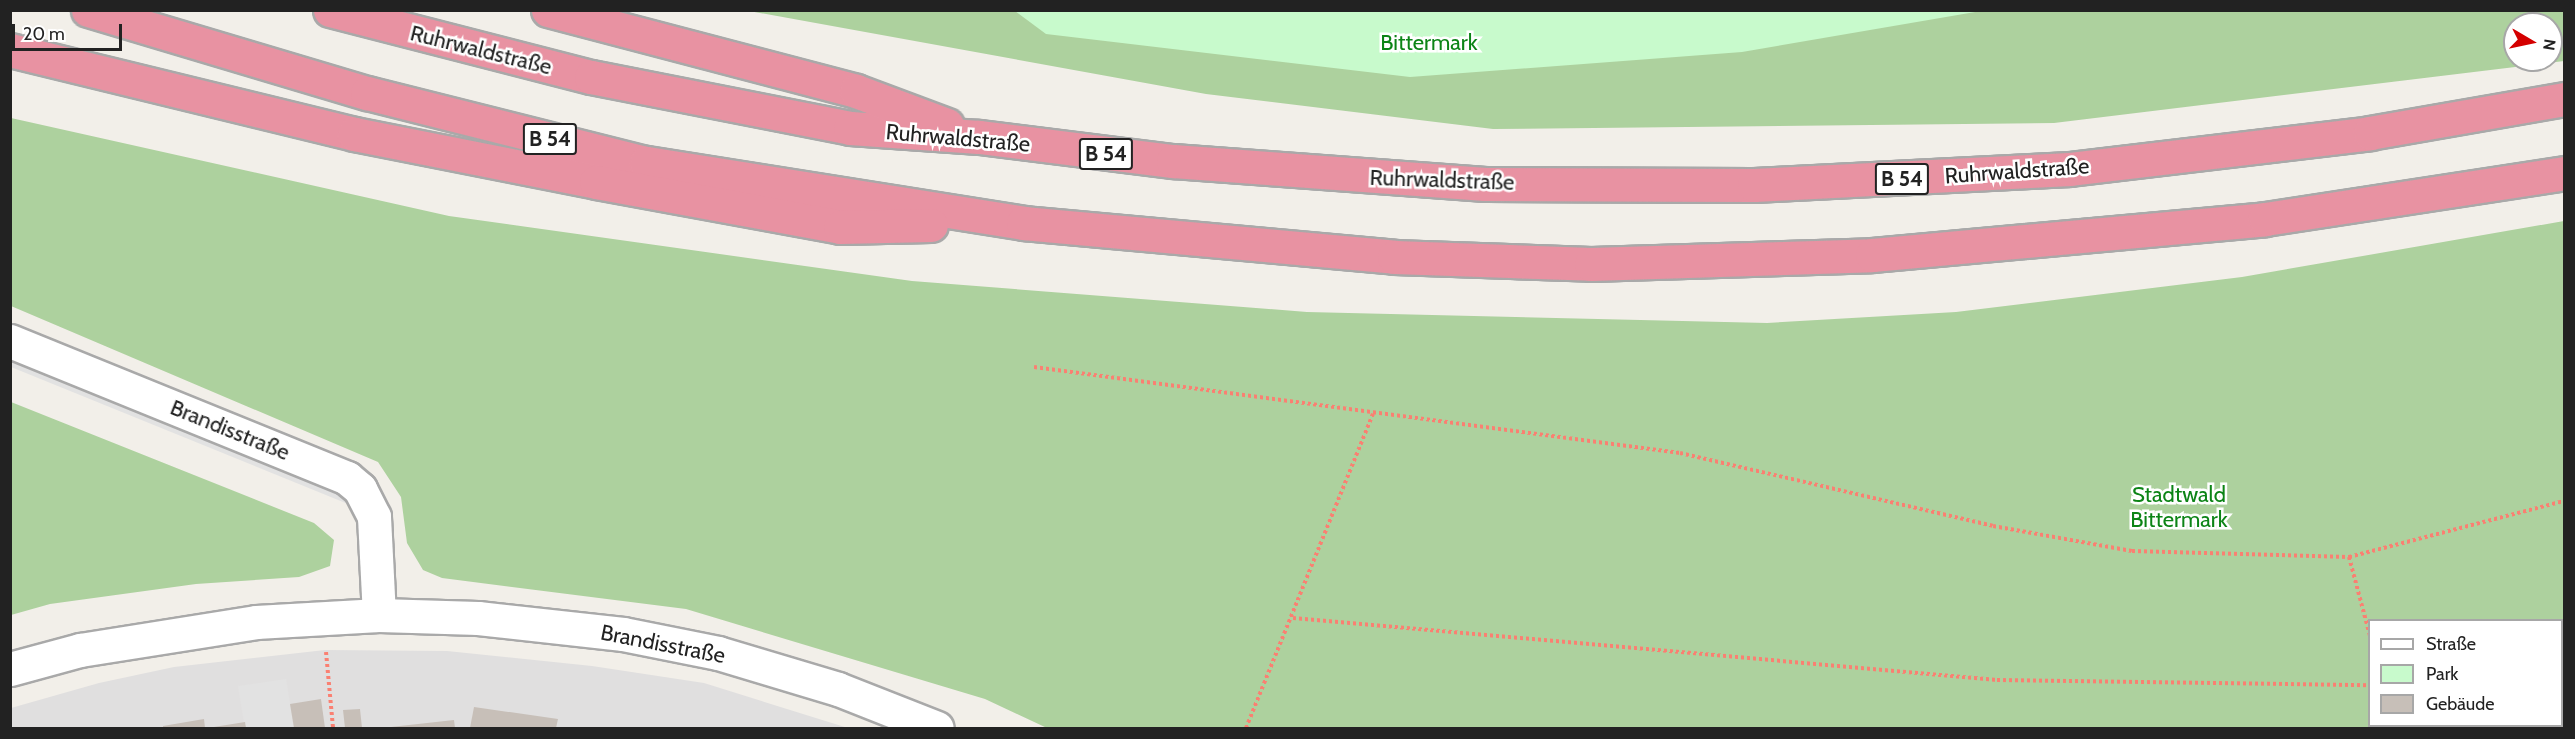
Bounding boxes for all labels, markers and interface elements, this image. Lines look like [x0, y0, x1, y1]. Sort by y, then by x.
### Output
scale bar [15, 12, 124, 50]
north arrow [2503, 12, 2563, 72]
street label: Ruhrwaldstraße [408, 20, 554, 80]
text: 20 m [23, 23, 65, 45]
park label: Bittermark [1380, 30, 1478, 56]
text: N [2539, 38, 2560, 52]
street label: Ruhrwaldstraße [885, 119, 1031, 157]
road number: B 54 [522, 121, 578, 157]
road number: B 54 [1078, 136, 1134, 172]
street label: Ruhrwaldstraße [1944, 153, 2090, 189]
road number: B 54 [1874, 161, 1930, 197]
street label: Ruhrwaldstraße [1369, 164, 1515, 196]
street label: Brandisstraße [166, 394, 294, 466]
park label: Stadtwald Bittermark [2130, 481, 2228, 532]
street label: Brandisstraße [598, 619, 728, 669]
legend [2368, 619, 2563, 727]
text: Straße [2426, 633, 2476, 655]
text: Park [2426, 663, 2458, 685]
text: Gebäude [2426, 693, 2495, 715]

